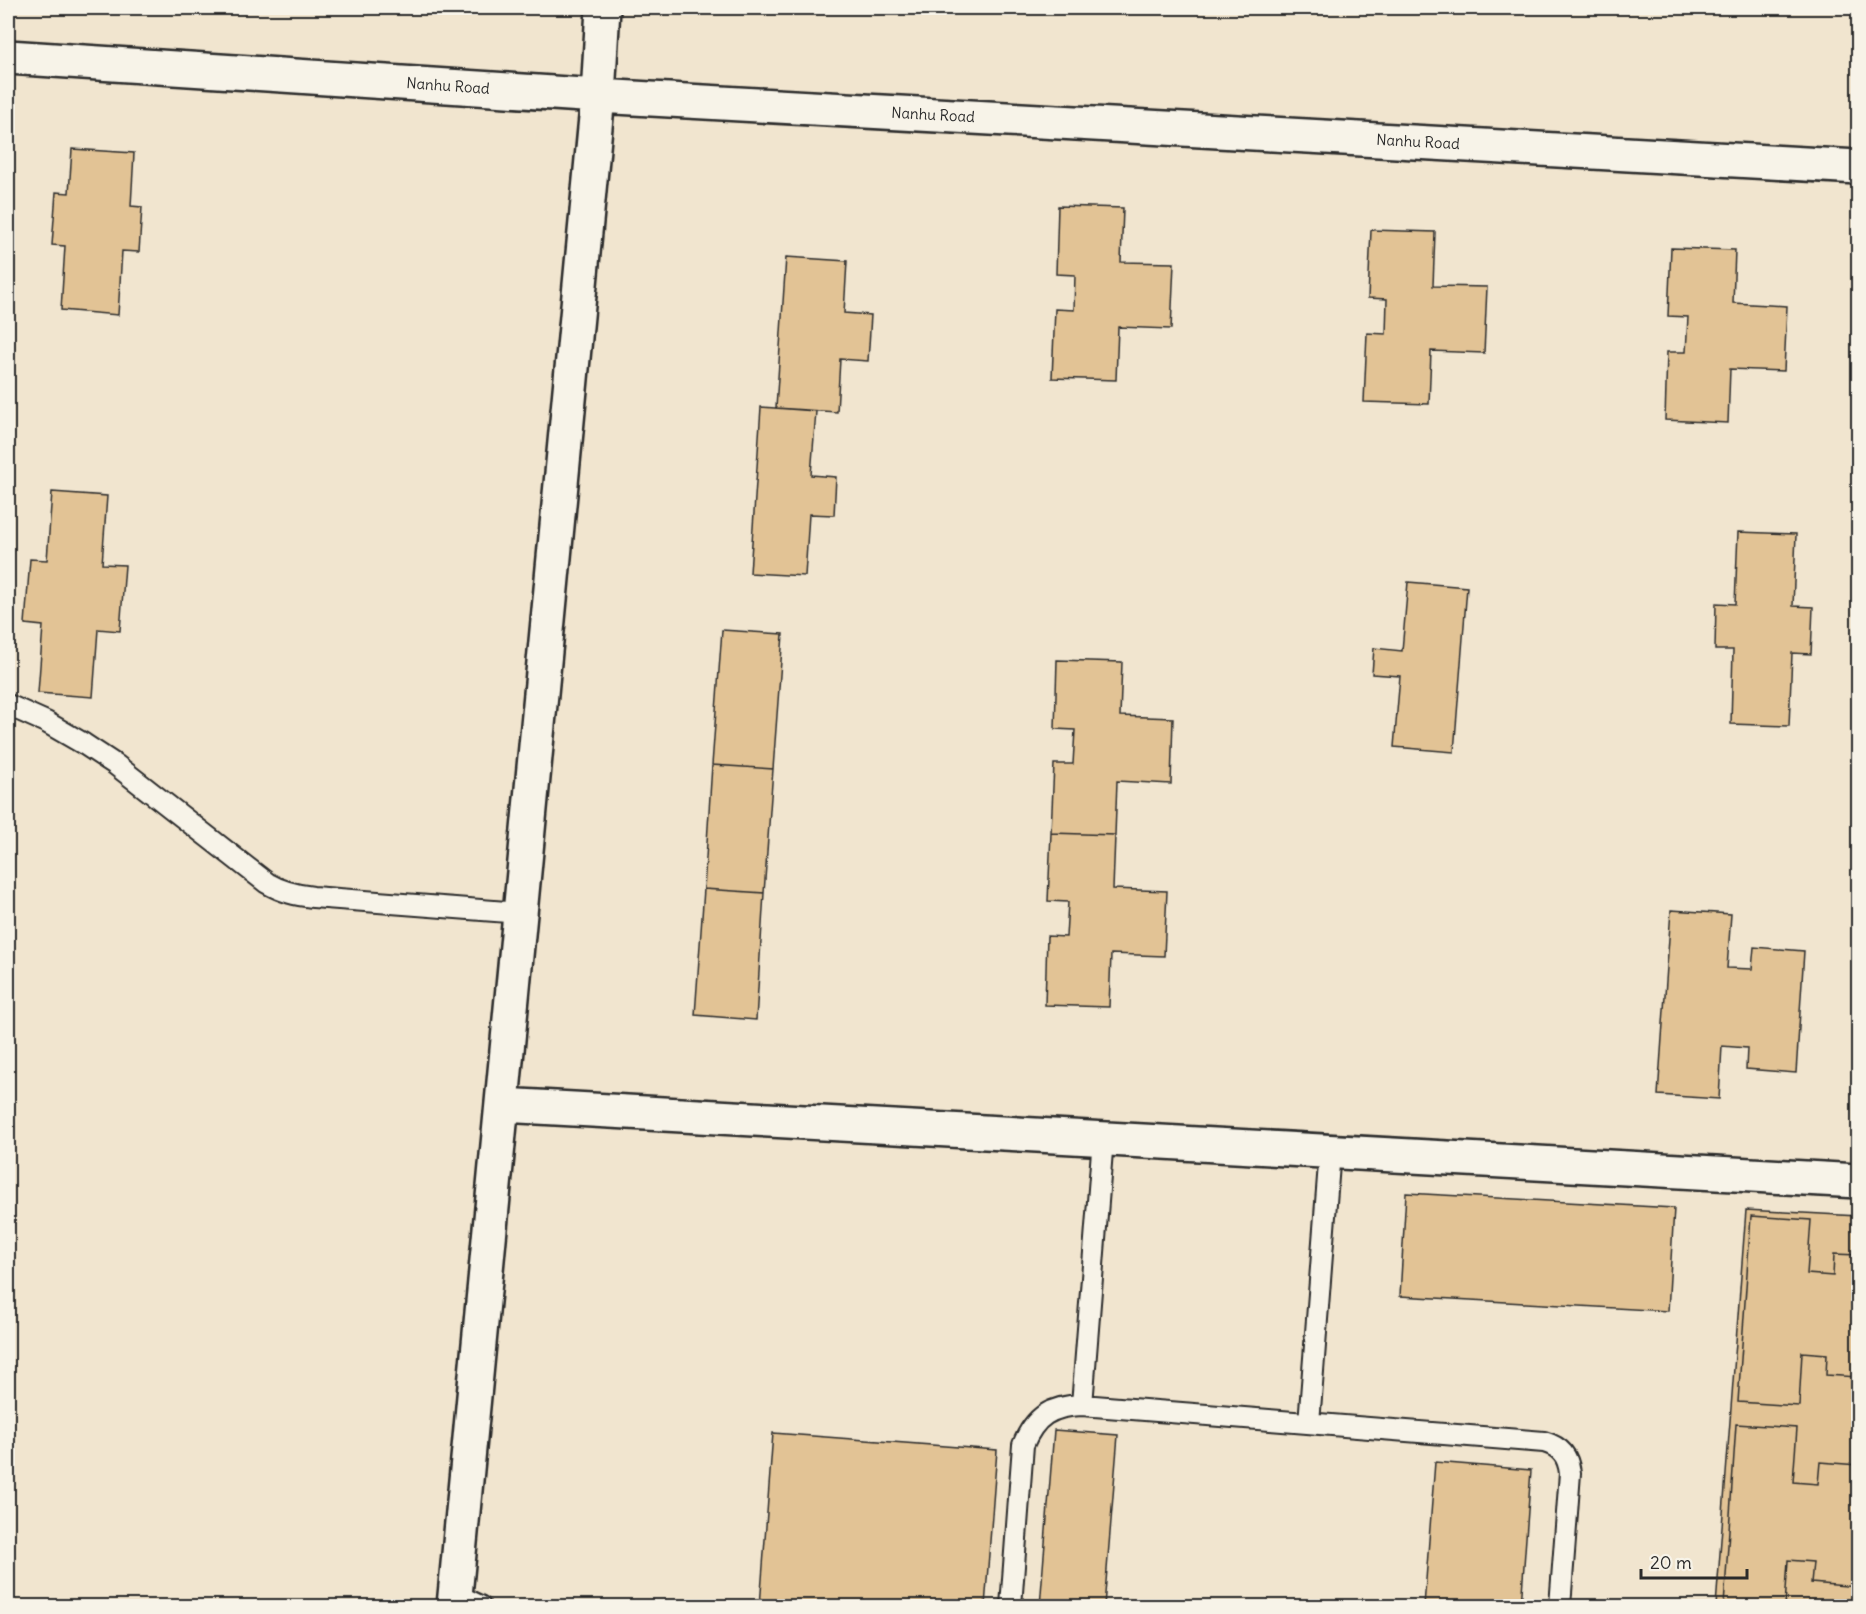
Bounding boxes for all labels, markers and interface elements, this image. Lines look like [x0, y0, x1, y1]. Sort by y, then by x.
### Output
street label: Nanhu Road [406, 73, 491, 98]
street label: Nanhu Road [891, 103, 975, 126]
street label: Nanhu Road [1376, 130, 1460, 153]
scale bar [1641, 1542, 1748, 1580]
text: 20 m [1650, 1551, 1692, 1574]

